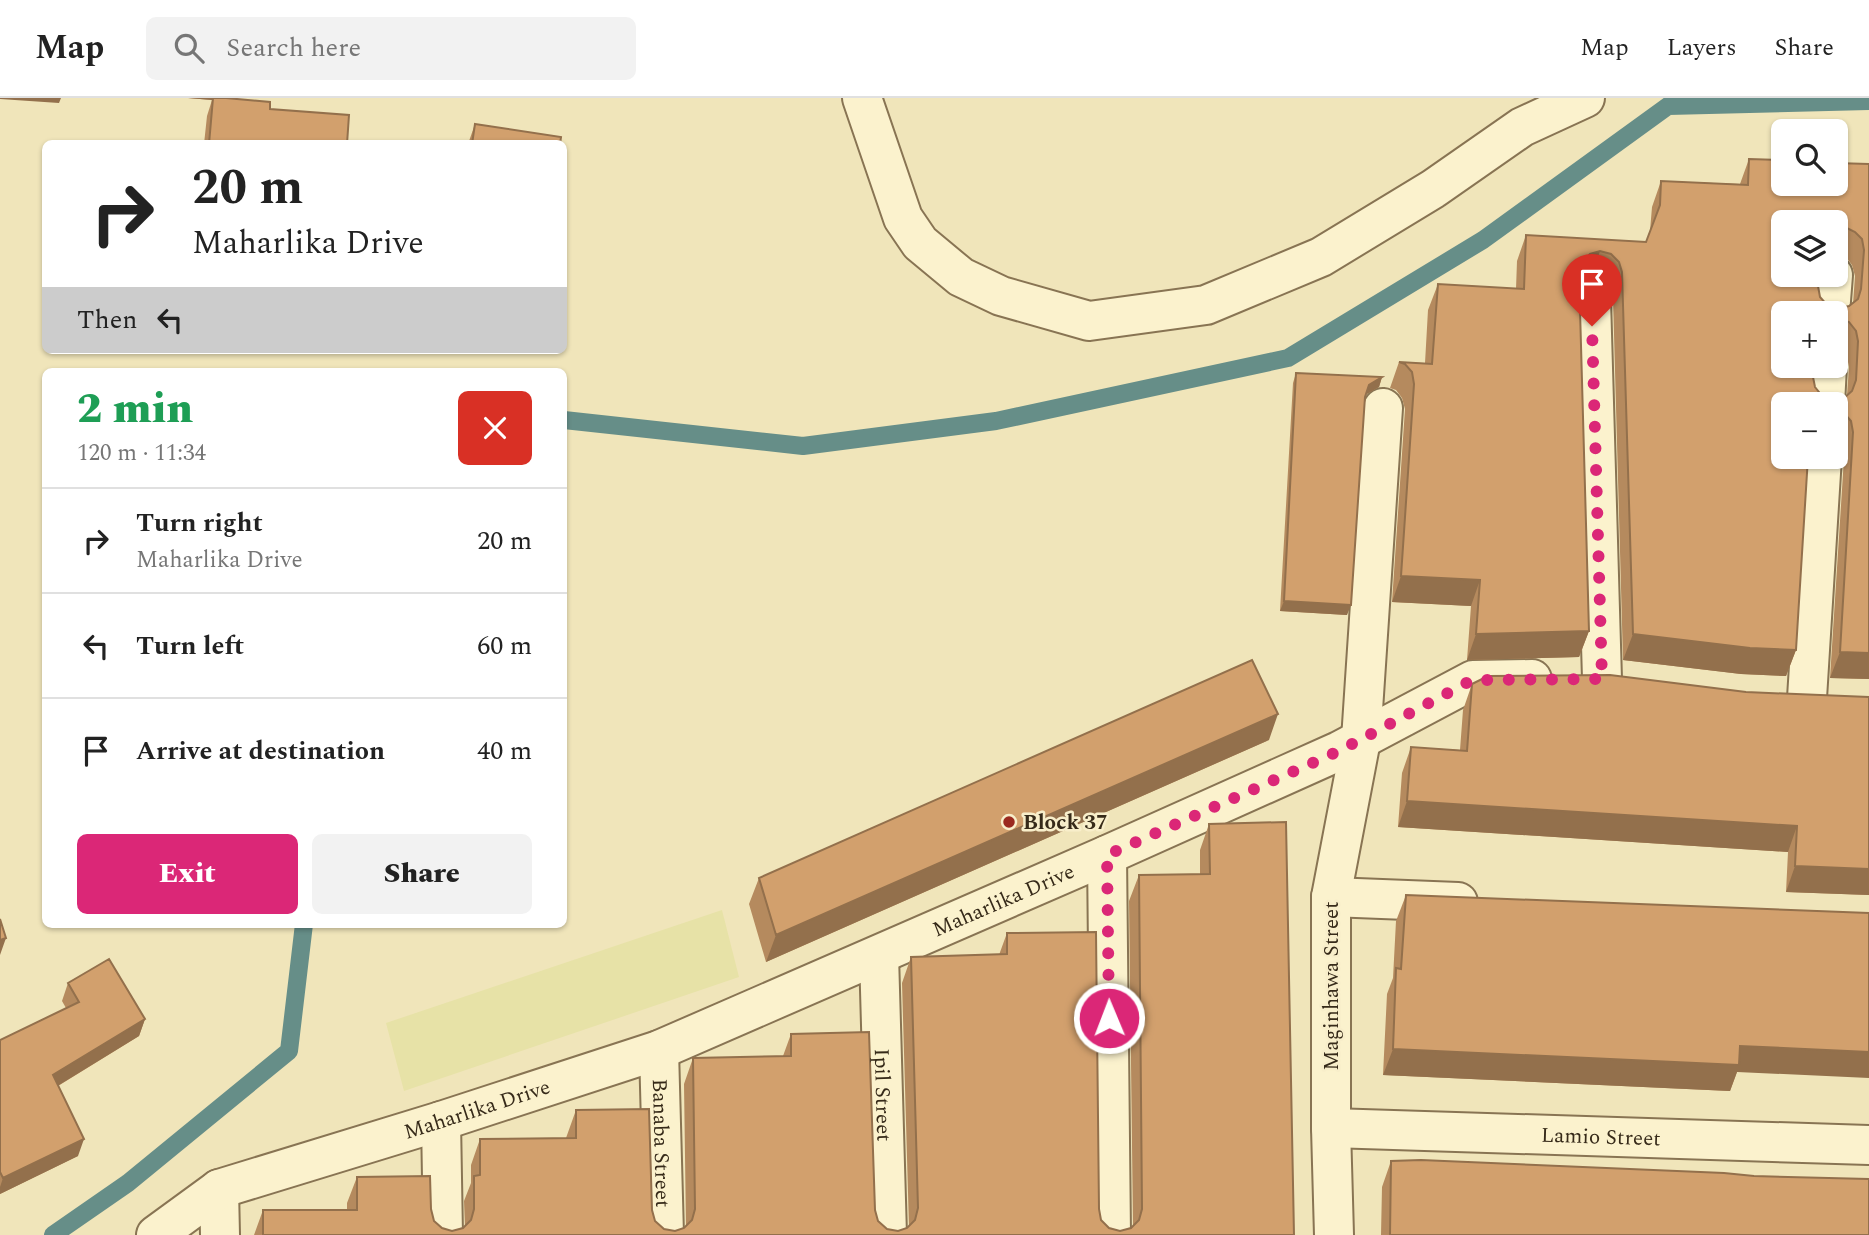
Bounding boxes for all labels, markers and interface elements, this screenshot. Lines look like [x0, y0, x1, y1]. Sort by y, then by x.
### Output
search box [146, 17, 636, 80]
text: Map [35, 23, 104, 73]
text: Search here [226, 28, 361, 68]
icon: search [170, 29, 208, 67]
text: Map [1580, 30, 1629, 66]
text: Layers [1667, 30, 1737, 66]
text: Share [1775, 30, 1834, 66]
map controls [1771, 119, 1848, 469]
button: search [1771, 119, 1848, 196]
text: 20 m [192, 151, 303, 226]
icon: right [77, 168, 168, 259]
button: layers [1771, 210, 1848, 287]
text: Maharlika Drive [192, 219, 424, 268]
pin [1562, 254, 1622, 326]
icon: arrive [1573, 265, 1611, 303]
text: Then [77, 300, 137, 340]
icon: left [151, 301, 189, 339]
button: + [1771, 301, 1848, 378]
text: 2 min [77, 378, 193, 441]
button: close [458, 391, 532, 465]
button: − [1771, 392, 1848, 469]
text: 120 m · 11:34 [77, 436, 206, 471]
text: Turn right [136, 503, 263, 543]
text: 20 m [477, 521, 532, 561]
icon: right [77, 522, 115, 560]
text: Maharlika Drive [136, 543, 303, 578]
text: Turn left [136, 626, 244, 666]
text: 60 m [477, 626, 532, 666]
icon: left [77, 627, 115, 665]
text: Arrive at destination [136, 731, 385, 771]
text: 40 m [477, 731, 532, 771]
icon: arrive [77, 732, 115, 770]
place label: Block 37 [1023, 807, 1108, 839]
marker: Block 37 [1001, 814, 1017, 830]
button: Exit [77, 834, 298, 914]
button: Share [312, 834, 532, 914]
street label: Maharlika Drive [928, 856, 1080, 946]
street label: Maginhawa Street [1316, 901, 1348, 1071]
position arrow [1072, 981, 1146, 1055]
street label: Ipil Street [865, 1048, 899, 1142]
street label: Maharlika Drive [400, 1071, 555, 1148]
street label: Banaba Street [643, 1078, 678, 1208]
street label: Lamio Street [1540, 1120, 1661, 1155]

